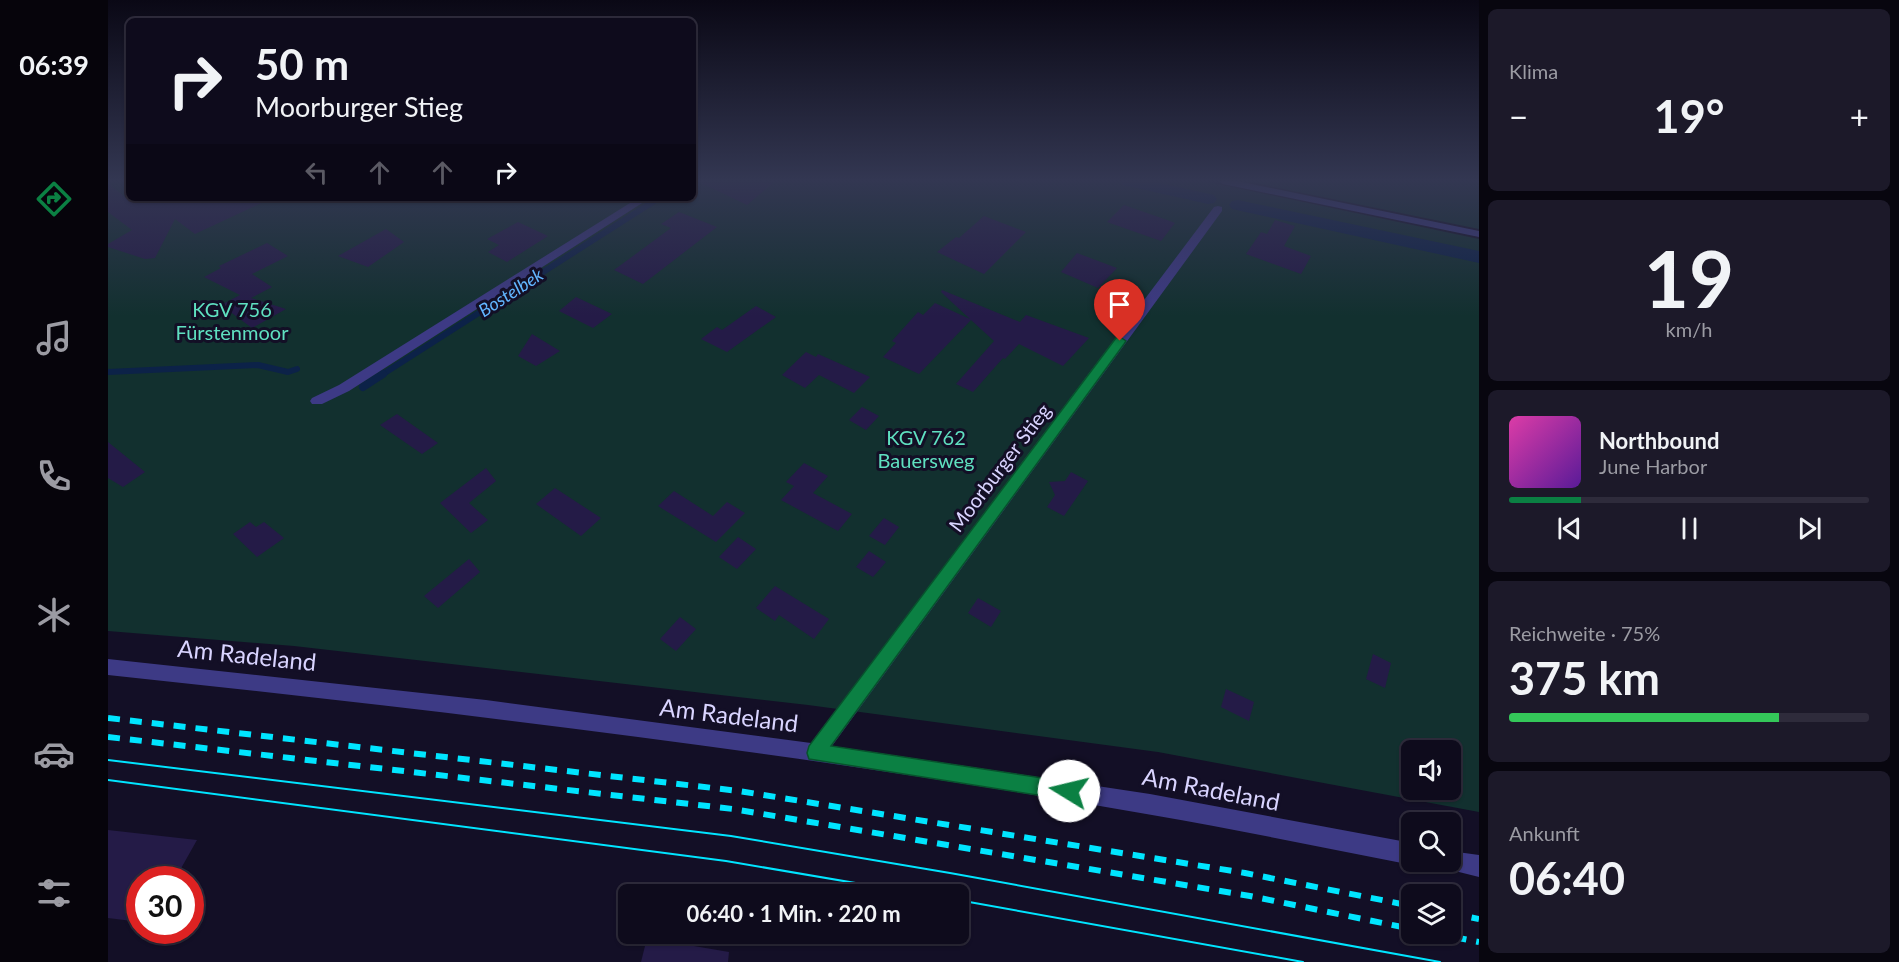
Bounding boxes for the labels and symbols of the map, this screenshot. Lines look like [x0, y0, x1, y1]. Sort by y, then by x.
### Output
water label: Bostelbek [474, 263, 547, 321]
pin [1094, 279, 1145, 341]
park label: KGV 756 Fürstenmoor [176, 297, 289, 344]
street label: Moorburger Stieg [943, 399, 1055, 536]
park label: KGV 762 Bauersweg [878, 425, 974, 472]
street label: Am Radeland [176, 633, 318, 676]
street label: Am Radeland [658, 692, 800, 737]
position arrow [1037, 759, 1101, 823]
street label: Am Radeland [1140, 761, 1282, 816]
speed limit sign: 30 [126, 866, 204, 944]

